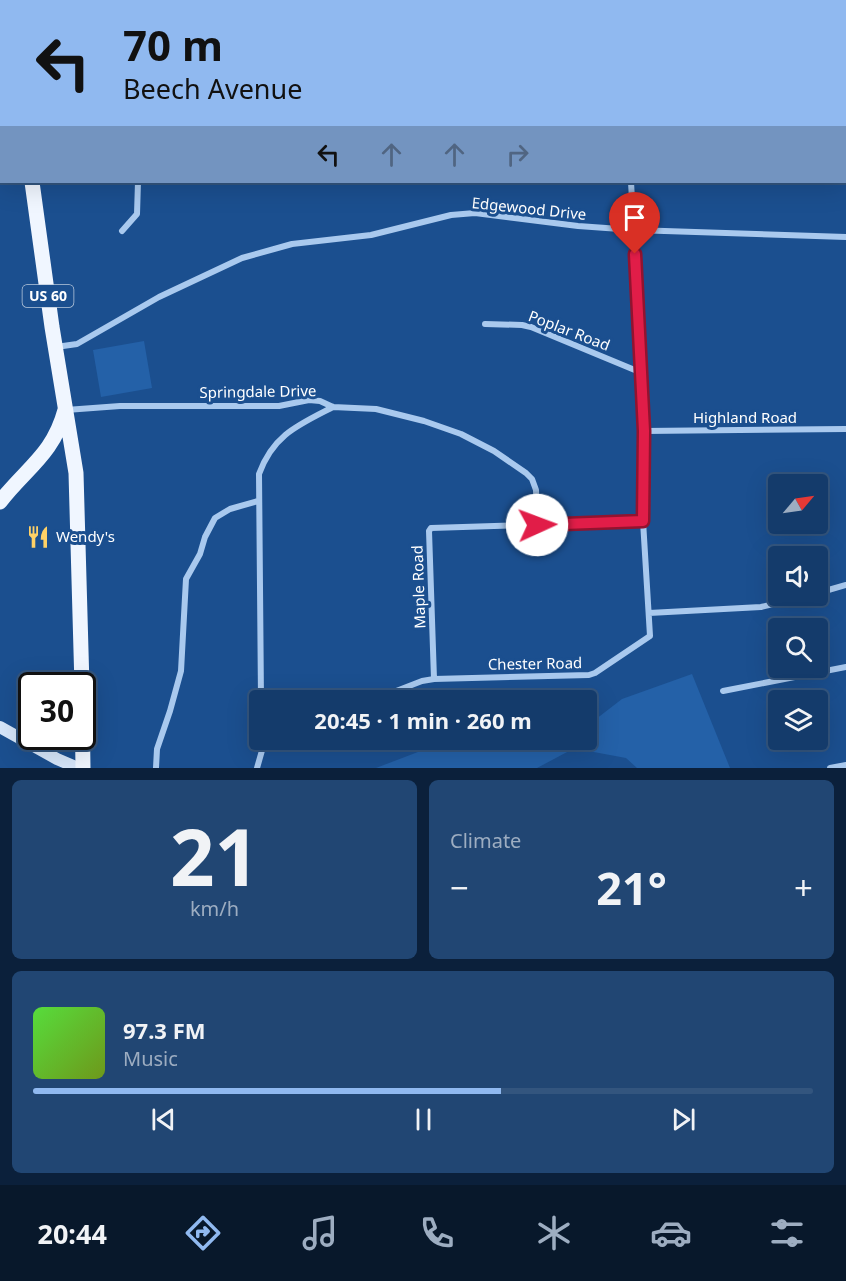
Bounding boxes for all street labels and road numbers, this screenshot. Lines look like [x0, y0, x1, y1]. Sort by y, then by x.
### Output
street label: Edgewood Drive [471, 192, 587, 224]
road number: US 60 [22, 285, 74, 307]
street label: Poplar Road [526, 305, 613, 355]
street label: Springdale Drive [199, 380, 317, 402]
street label: Highland Road [693, 407, 797, 427]
street label: Maple Road [407, 545, 429, 629]
street label: Chester Road [488, 652, 582, 674]

